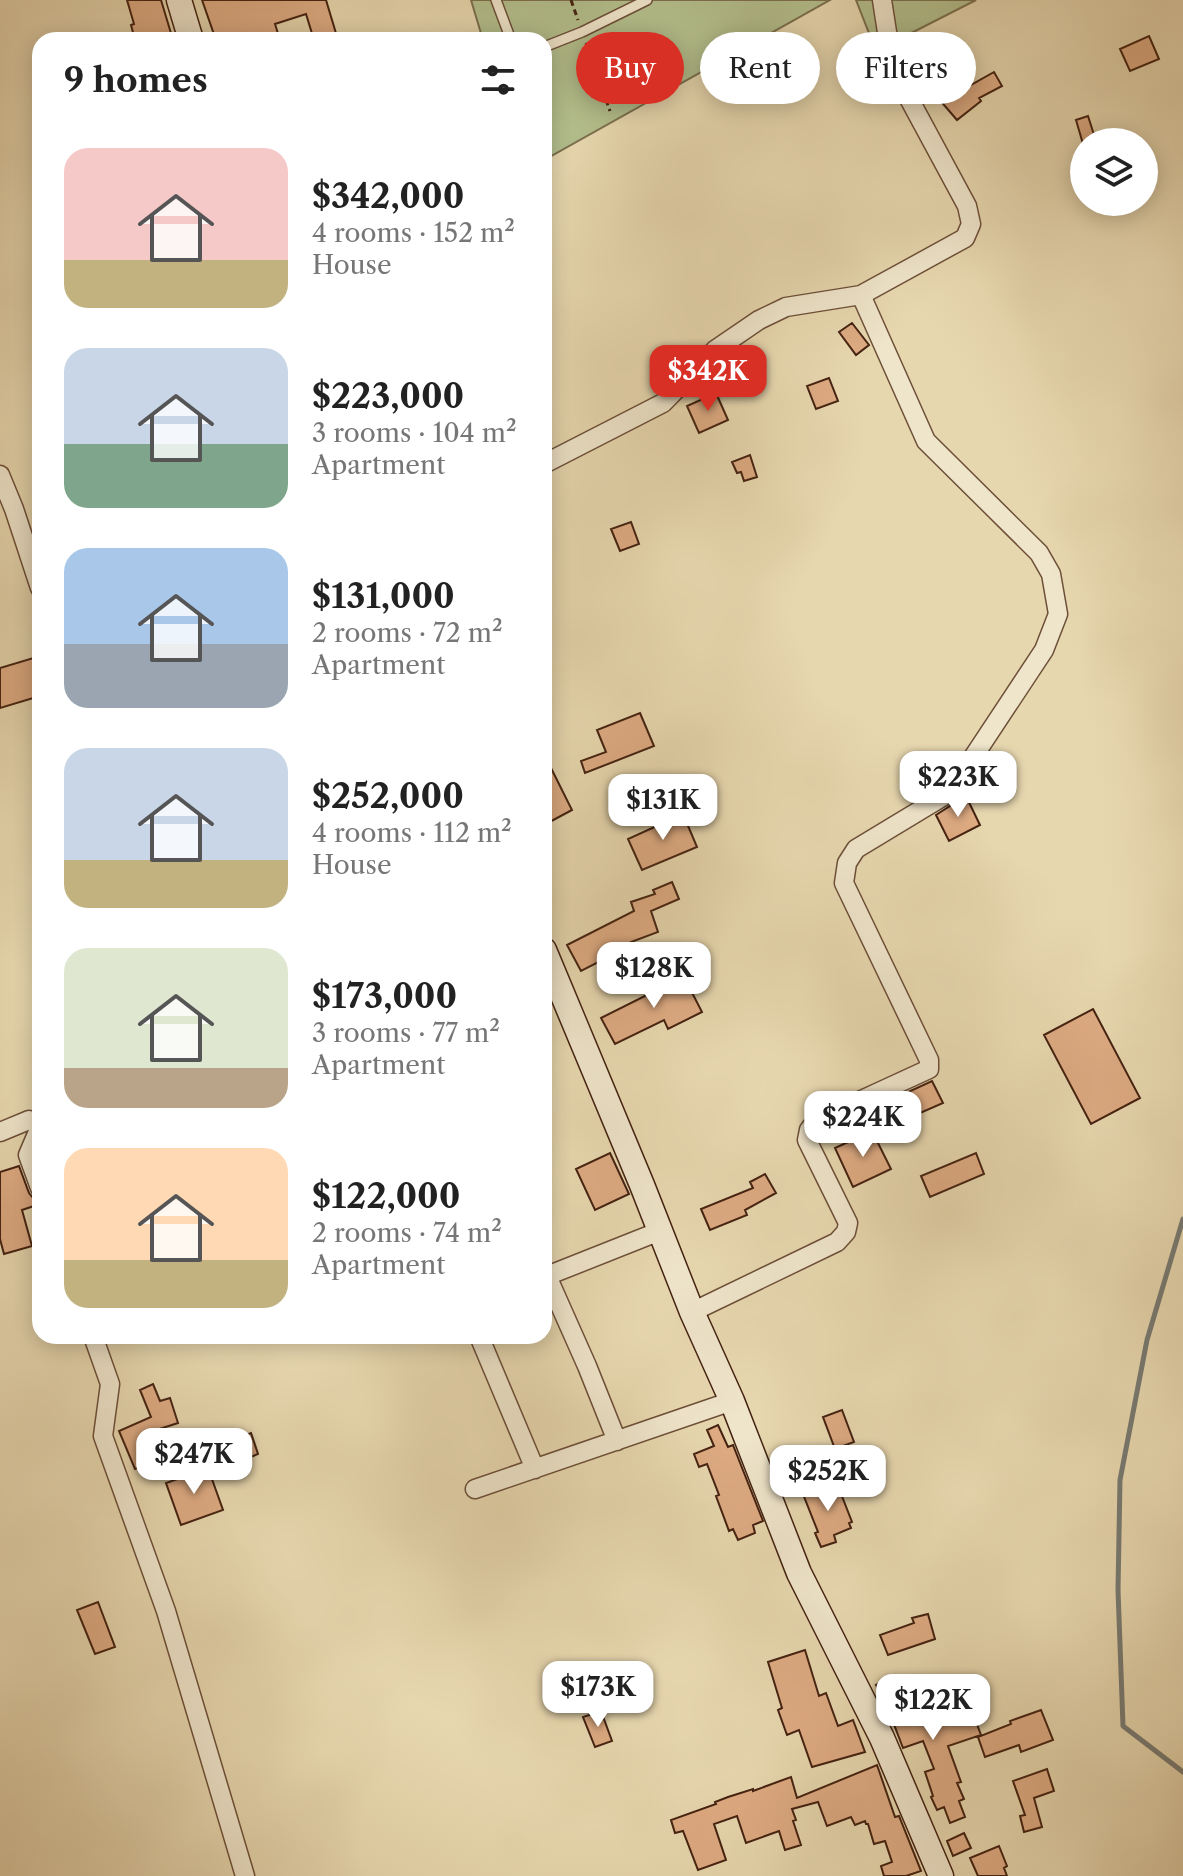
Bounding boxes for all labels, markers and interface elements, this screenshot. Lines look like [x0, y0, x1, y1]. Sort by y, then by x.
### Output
chip: Buy [576, 32, 684, 104]
chip: Rent [700, 32, 820, 104]
chip: Filters [836, 32, 976, 104]
icon: filters [476, 58, 520, 102]
text: 9 homes [64, 59, 208, 101]
map controls [1070, 128, 1158, 216]
button: layers [1070, 128, 1158, 216]
text: $342,000 [312, 175, 464, 217]
icon: home [128, 180, 224, 276]
text: 4 rooms · 152 m² [312, 217, 515, 249]
text: House [312, 249, 392, 281]
pin: $342K [652, 345, 764, 413]
text: $342K [668, 355, 748, 387]
text: $223,000 [312, 375, 464, 417]
icon: home [128, 380, 224, 476]
text: 3 rooms · 104 m² [312, 417, 517, 449]
text: Apartment [312, 449, 445, 481]
text: $131,000 [312, 575, 455, 617]
icon: home [128, 580, 224, 676]
text: 2 rooms · 72 m² [312, 617, 503, 649]
text: Apartment [312, 649, 445, 681]
pin: $223K [902, 751, 1014, 819]
text: $223K [918, 761, 998, 793]
pin: $131K [607, 774, 719, 842]
text: $252,000 [312, 775, 464, 817]
icon: home [128, 780, 224, 876]
text: $131K [626, 784, 700, 816]
text: 4 rooms · 112 m² [312, 817, 512, 849]
text: House [312, 849, 392, 881]
pin: $128K [598, 942, 710, 1010]
text: $128K [615, 952, 693, 984]
text: $173,000 [312, 975, 457, 1017]
icon: home [128, 980, 224, 1076]
text: 3 rooms · 77 m² [312, 1017, 500, 1049]
text: Apartment [312, 1049, 445, 1081]
pin: $224K [807, 1091, 919, 1159]
text: $224K [822, 1101, 904, 1133]
text: $122,000 [312, 1175, 460, 1217]
icon: home [128, 1180, 224, 1276]
text: 2 rooms · 74 m² [312, 1217, 502, 1249]
text: Apartment [312, 1249, 445, 1281]
pin: $247K [138, 1428, 250, 1496]
text: $247K [154, 1438, 234, 1470]
pin: $252K [772, 1445, 884, 1513]
text: $252K [788, 1455, 868, 1487]
pin: $173K [542, 1661, 654, 1729]
text: $173K [560, 1671, 636, 1703]
pin: $122K [877, 1674, 989, 1742]
text: $122K [894, 1684, 972, 1716]

